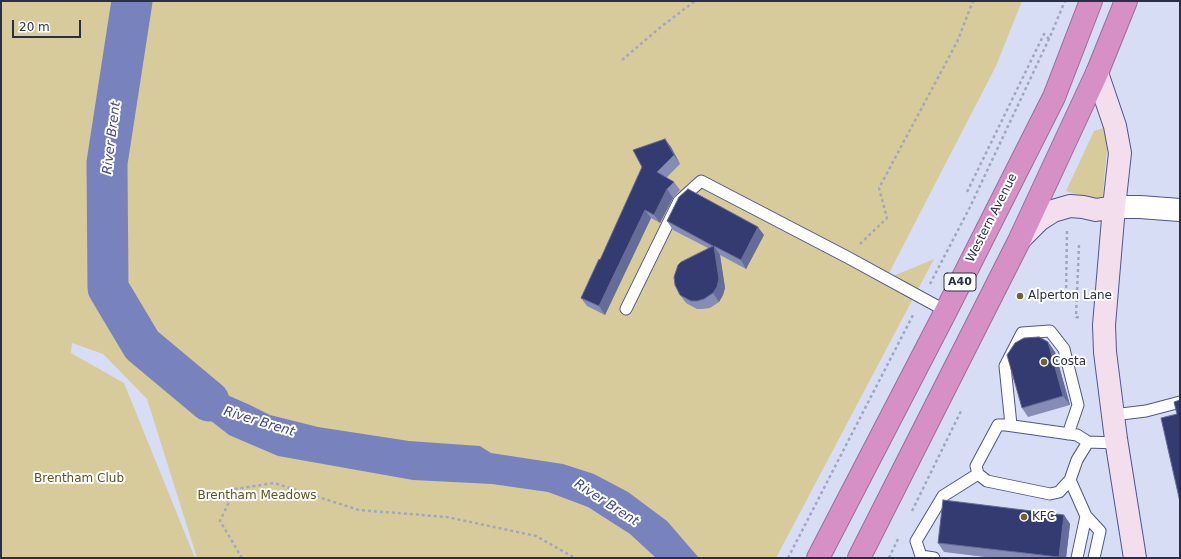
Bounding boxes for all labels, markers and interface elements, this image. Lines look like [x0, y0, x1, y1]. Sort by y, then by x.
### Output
scale bar [14, 12, 83, 38]
text: 20 m [19, 20, 50, 34]
water label: River Brent [100, 101, 124, 175]
street label: Western Avenue [963, 171, 1021, 265]
road number: A40 [944, 273, 976, 291]
place label: Alperton Lane [1028, 289, 1112, 303]
marker: Alperton Lane [1015, 291, 1025, 301]
place label: Costa [1052, 355, 1086, 369]
marker: Costa [1039, 357, 1049, 367]
water label: River Brent [222, 404, 296, 440]
park label: Brentham Club [34, 472, 124, 486]
water label: River Brent [571, 476, 641, 530]
park label: Brentham Meadows [197, 489, 317, 503]
place label: KFC [1032, 510, 1055, 524]
marker: KFC [1019, 512, 1029, 522]

